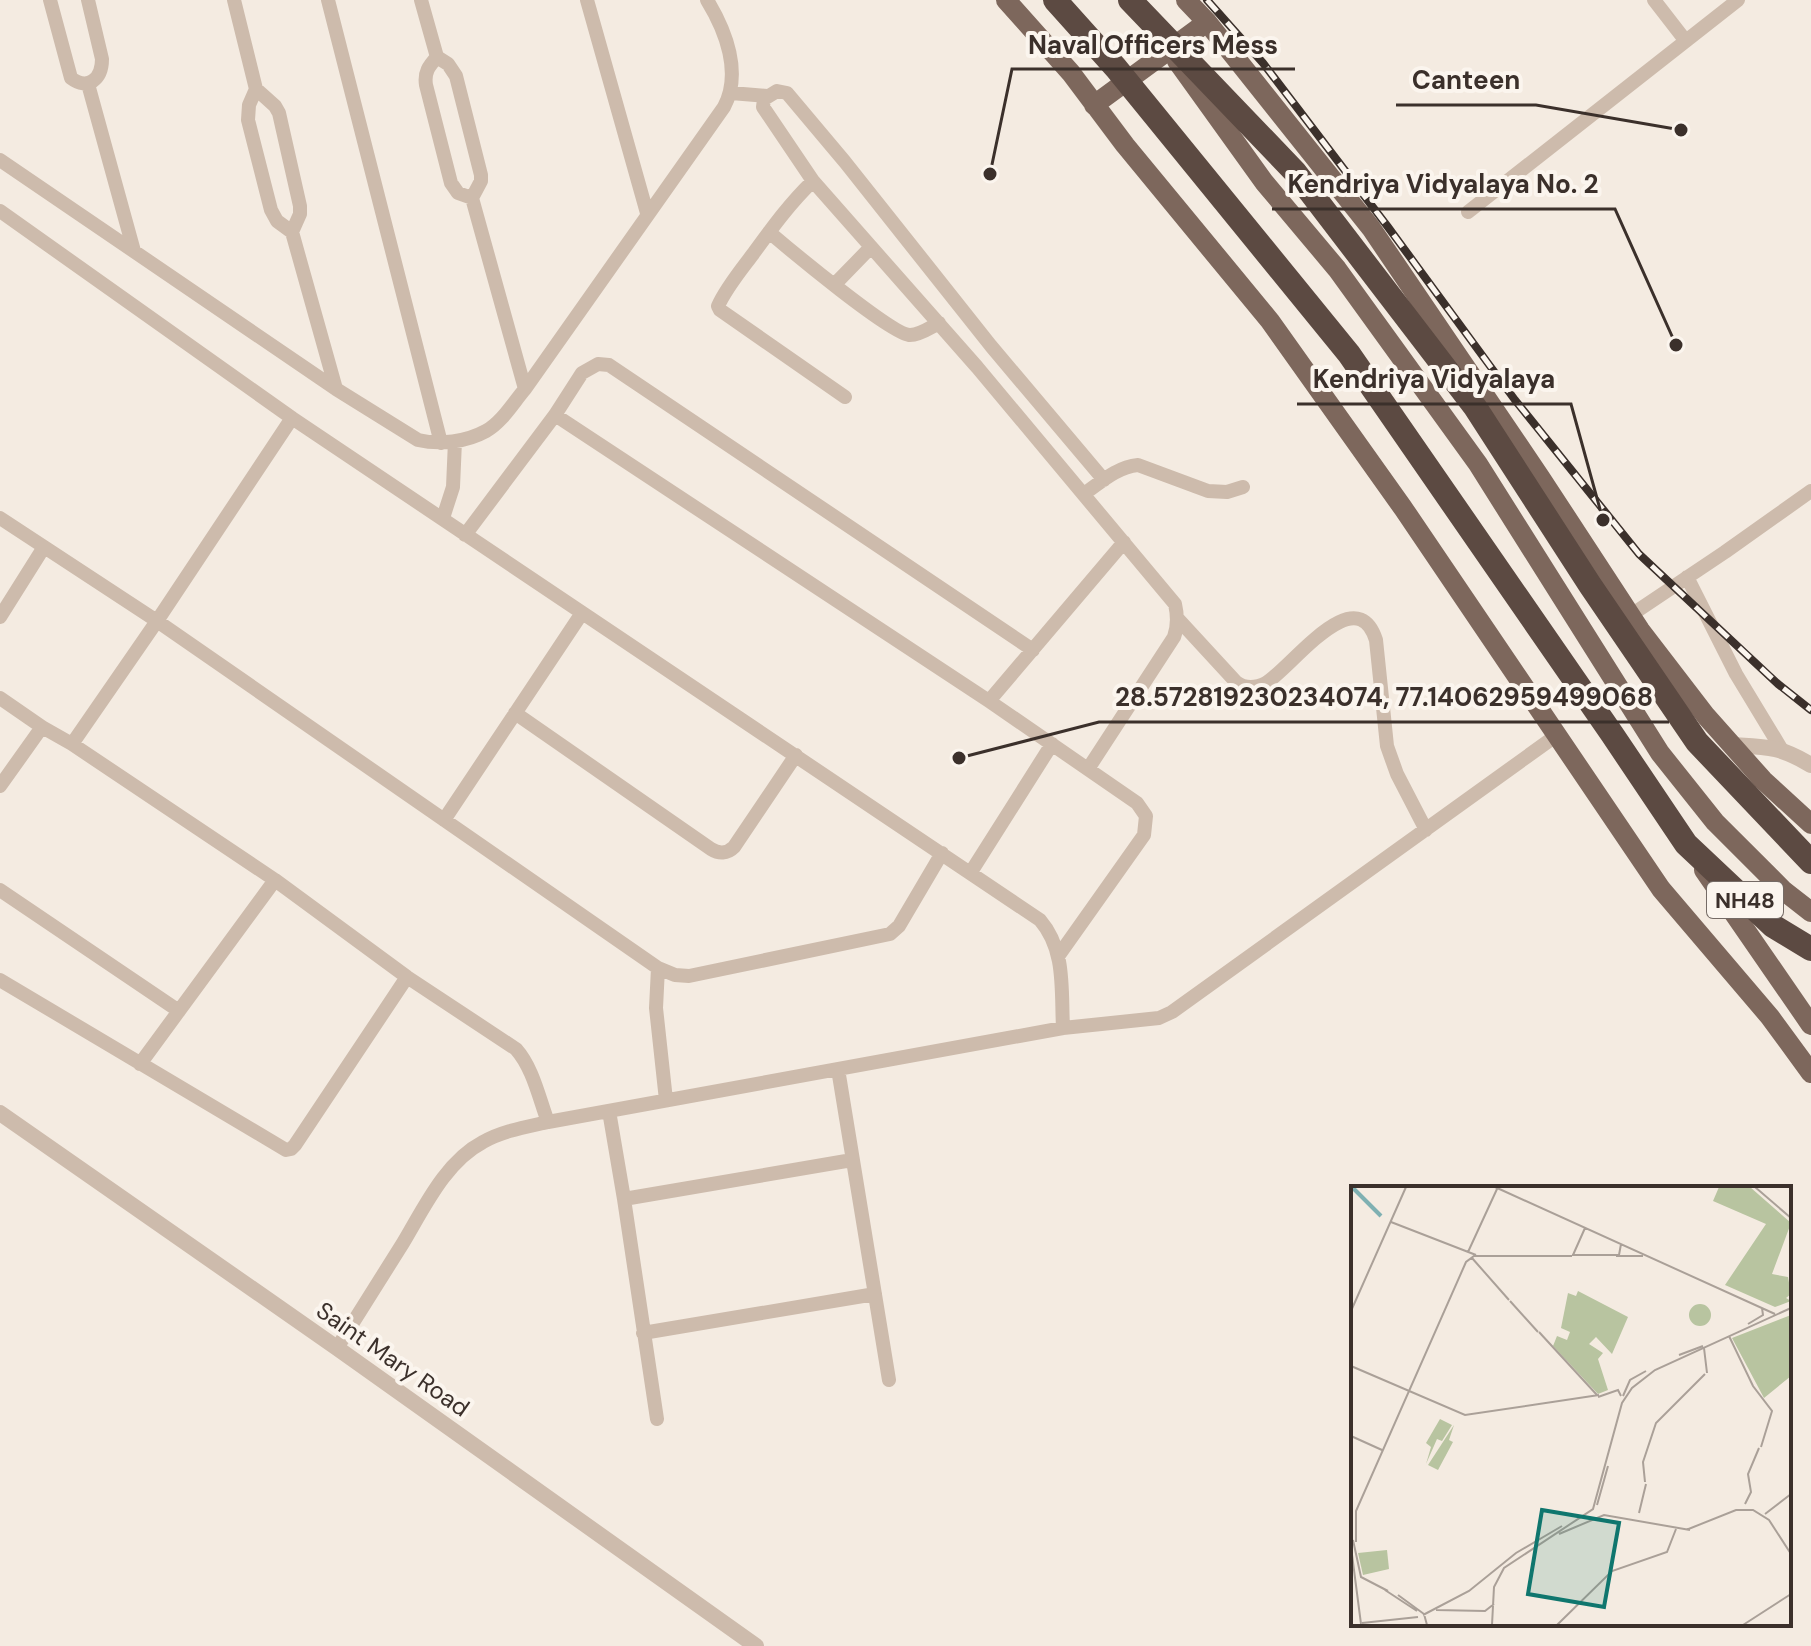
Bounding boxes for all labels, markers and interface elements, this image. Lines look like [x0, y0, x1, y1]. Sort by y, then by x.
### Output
callout: Naval Officers Mess [1012, 19, 1295, 69]
text: Naval Officers Mess [1028, 28, 1278, 62]
callout: Canteen [1396, 55, 1536, 105]
text: Canteen [1412, 63, 1520, 97]
callout: Kendriya Vidyalaya No. 2 [1272, 159, 1615, 209]
text: Kendriya Vidyalaya No. 2 [1288, 167, 1598, 201]
callout: Kendriya Vidyalaya [1297, 354, 1571, 404]
text: Kendriya Vidyalaya [1313, 362, 1555, 396]
callout: 28.572819230234074, 77.14062959499068 [1099, 672, 1669, 722]
text: 28.572819230234074, 77.14062959499068 [1115, 680, 1653, 714]
road number: NH48 [1707, 882, 1783, 918]
inset map [1351, 1186, 1791, 1626]
street label: Saint Mary Road [310, 1295, 476, 1423]

